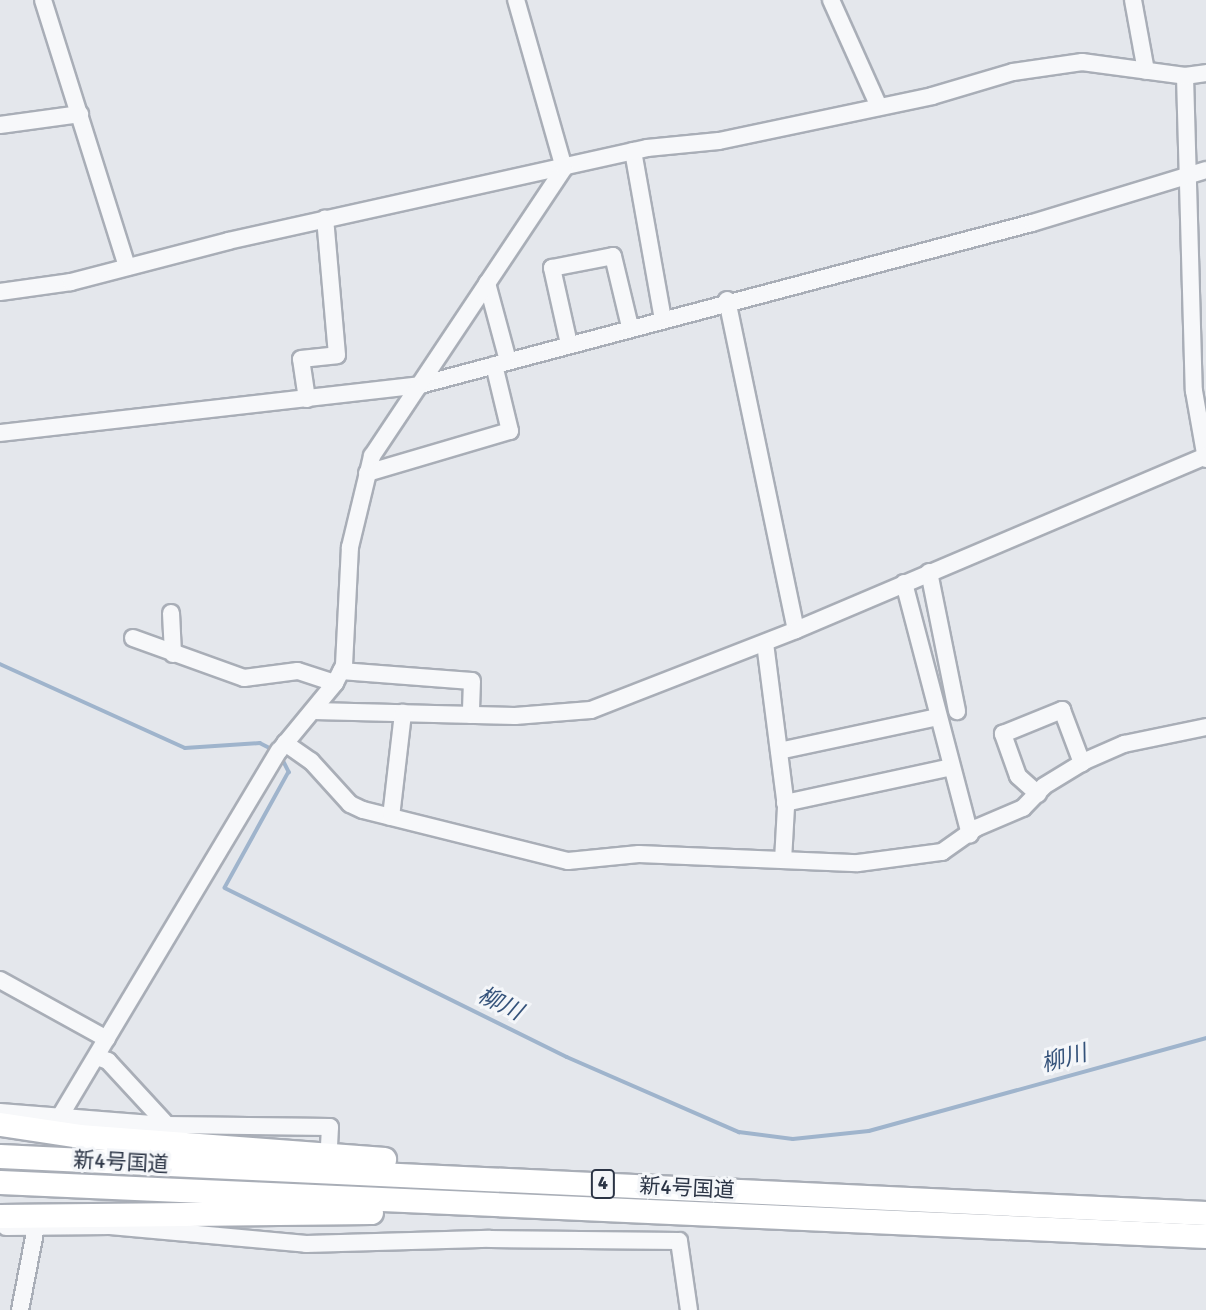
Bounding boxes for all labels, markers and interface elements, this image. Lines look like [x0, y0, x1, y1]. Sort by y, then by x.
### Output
water label: 柳川 [473, 982, 527, 1026]
water label: 柳川 [1038, 1040, 1090, 1078]
street label: 新4号国道 [73, 1147, 169, 1177]
road number: 4 [591, 1168, 615, 1200]
street label: 新4号国道 [639, 1173, 735, 1203]

